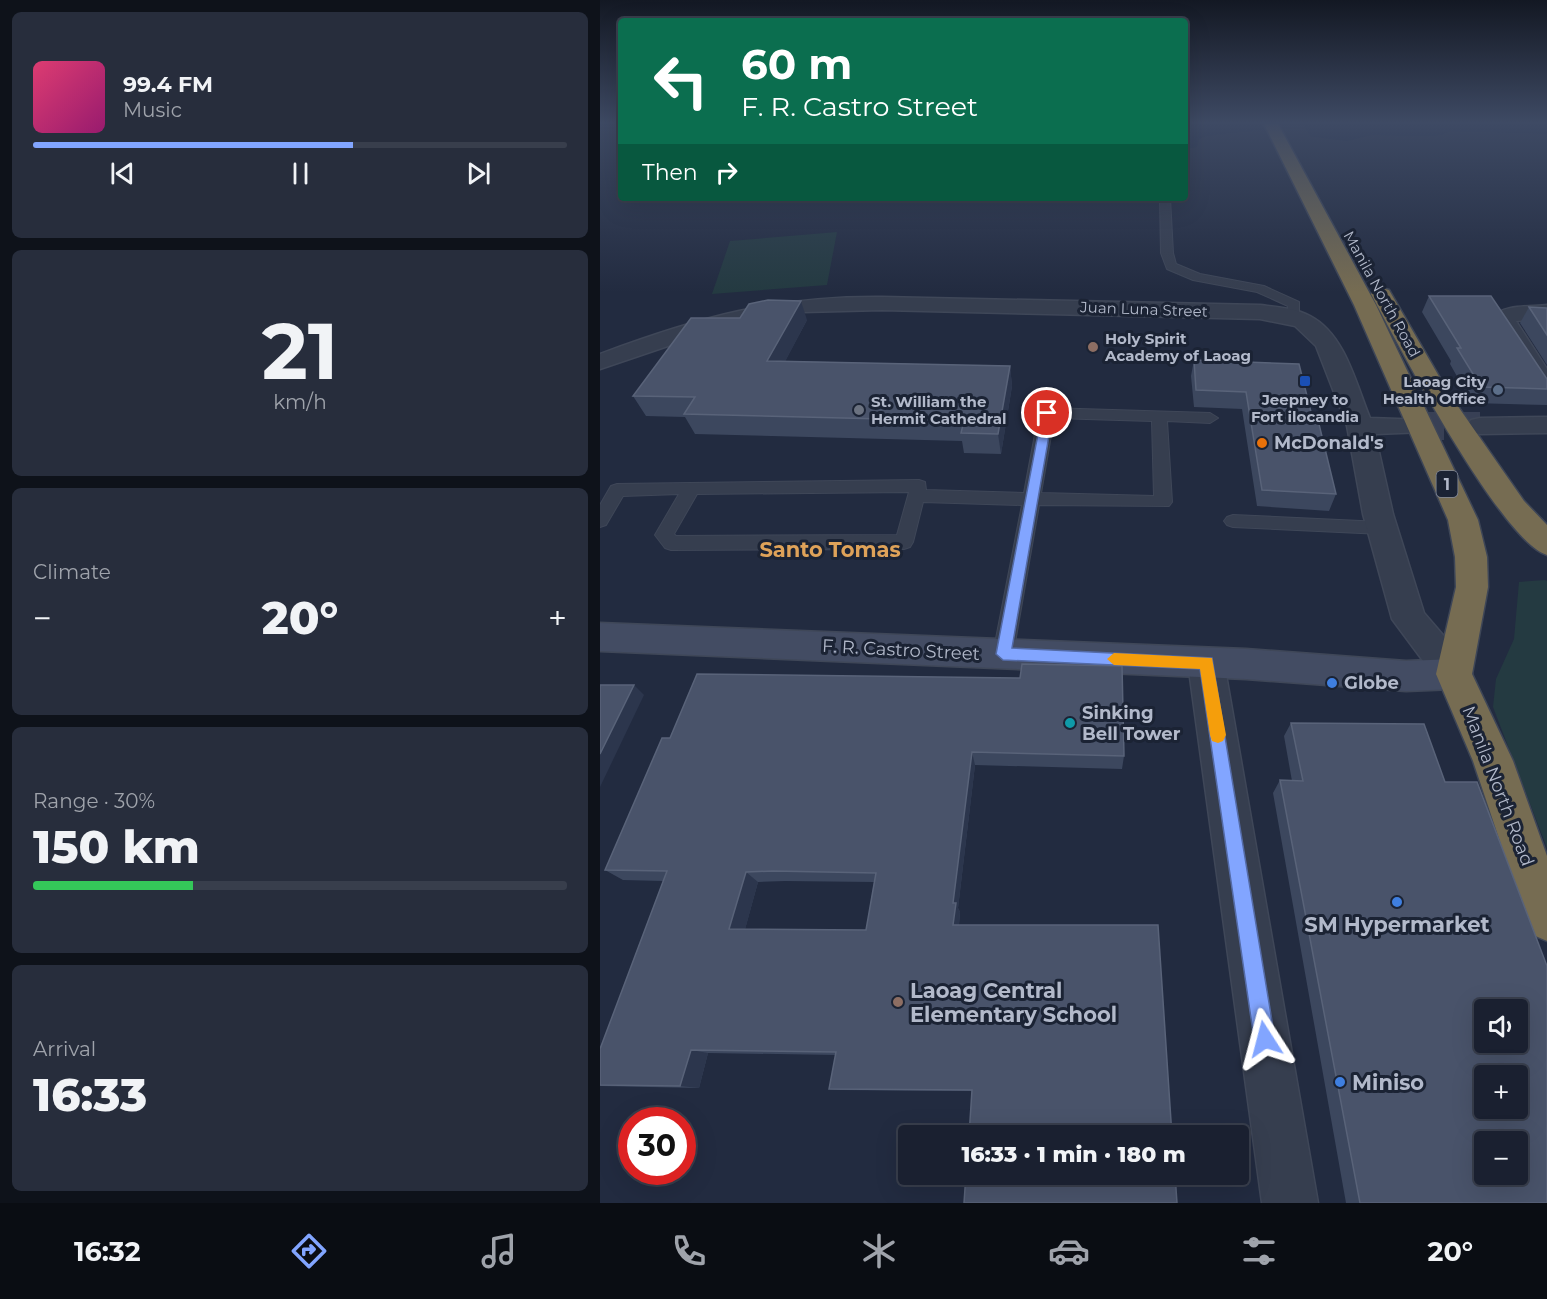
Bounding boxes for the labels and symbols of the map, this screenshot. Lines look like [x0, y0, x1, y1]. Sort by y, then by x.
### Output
street label: Manila North Road [1339, 228, 1425, 360]
street label: Juan Luna Street [1079, 297, 1208, 321]
place label: Holy Spirit Academy of Laoag [1104, 329, 1251, 365]
marker: Holy Spirit Academy of Laoag [1086, 340, 1100, 354]
place label: Laoag City Health Office [1383, 372, 1487, 408]
marker: Jeepney to Fort ilocandia [1298, 374, 1312, 388]
marker: Laoag City Health Office [1491, 383, 1505, 397]
pin [1021, 387, 1072, 438]
place label: Jeepney to Fort ilocandia [1251, 390, 1359, 426]
place label: St. William the Hermit Cathedral [871, 392, 1007, 428]
marker: St. William the Hermit Cathedral [852, 403, 866, 417]
place label: McDonald's [1274, 432, 1384, 454]
marker: McDonald's [1255, 436, 1269, 450]
road number: 1 [1436, 471, 1458, 497]
district label: Santo Tomas [759, 537, 901, 562]
street label: F. R. Castro Street [822, 635, 980, 665]
place label: Globe [1344, 672, 1399, 694]
marker: Globe [1325, 676, 1339, 690]
place label: Sinking Bell Tower [1082, 702, 1181, 745]
street label: Manila North Road [1457, 703, 1539, 869]
marker: Sinking Bell Tower [1063, 716, 1077, 730]
marker: SM Hypermarket [1390, 895, 1404, 909]
place label: SM Hypermarket [1304, 912, 1490, 937]
place label: Laoag Central Elementary School [910, 978, 1117, 1027]
marker: Laoag Central Elementary School [891, 995, 905, 1009]
position arrow [1233, 1007, 1297, 1071]
place label: Miniso [1352, 1070, 1424, 1095]
marker: Miniso [1333, 1075, 1347, 1089]
speed limit sign: 30 [618, 1107, 696, 1185]

